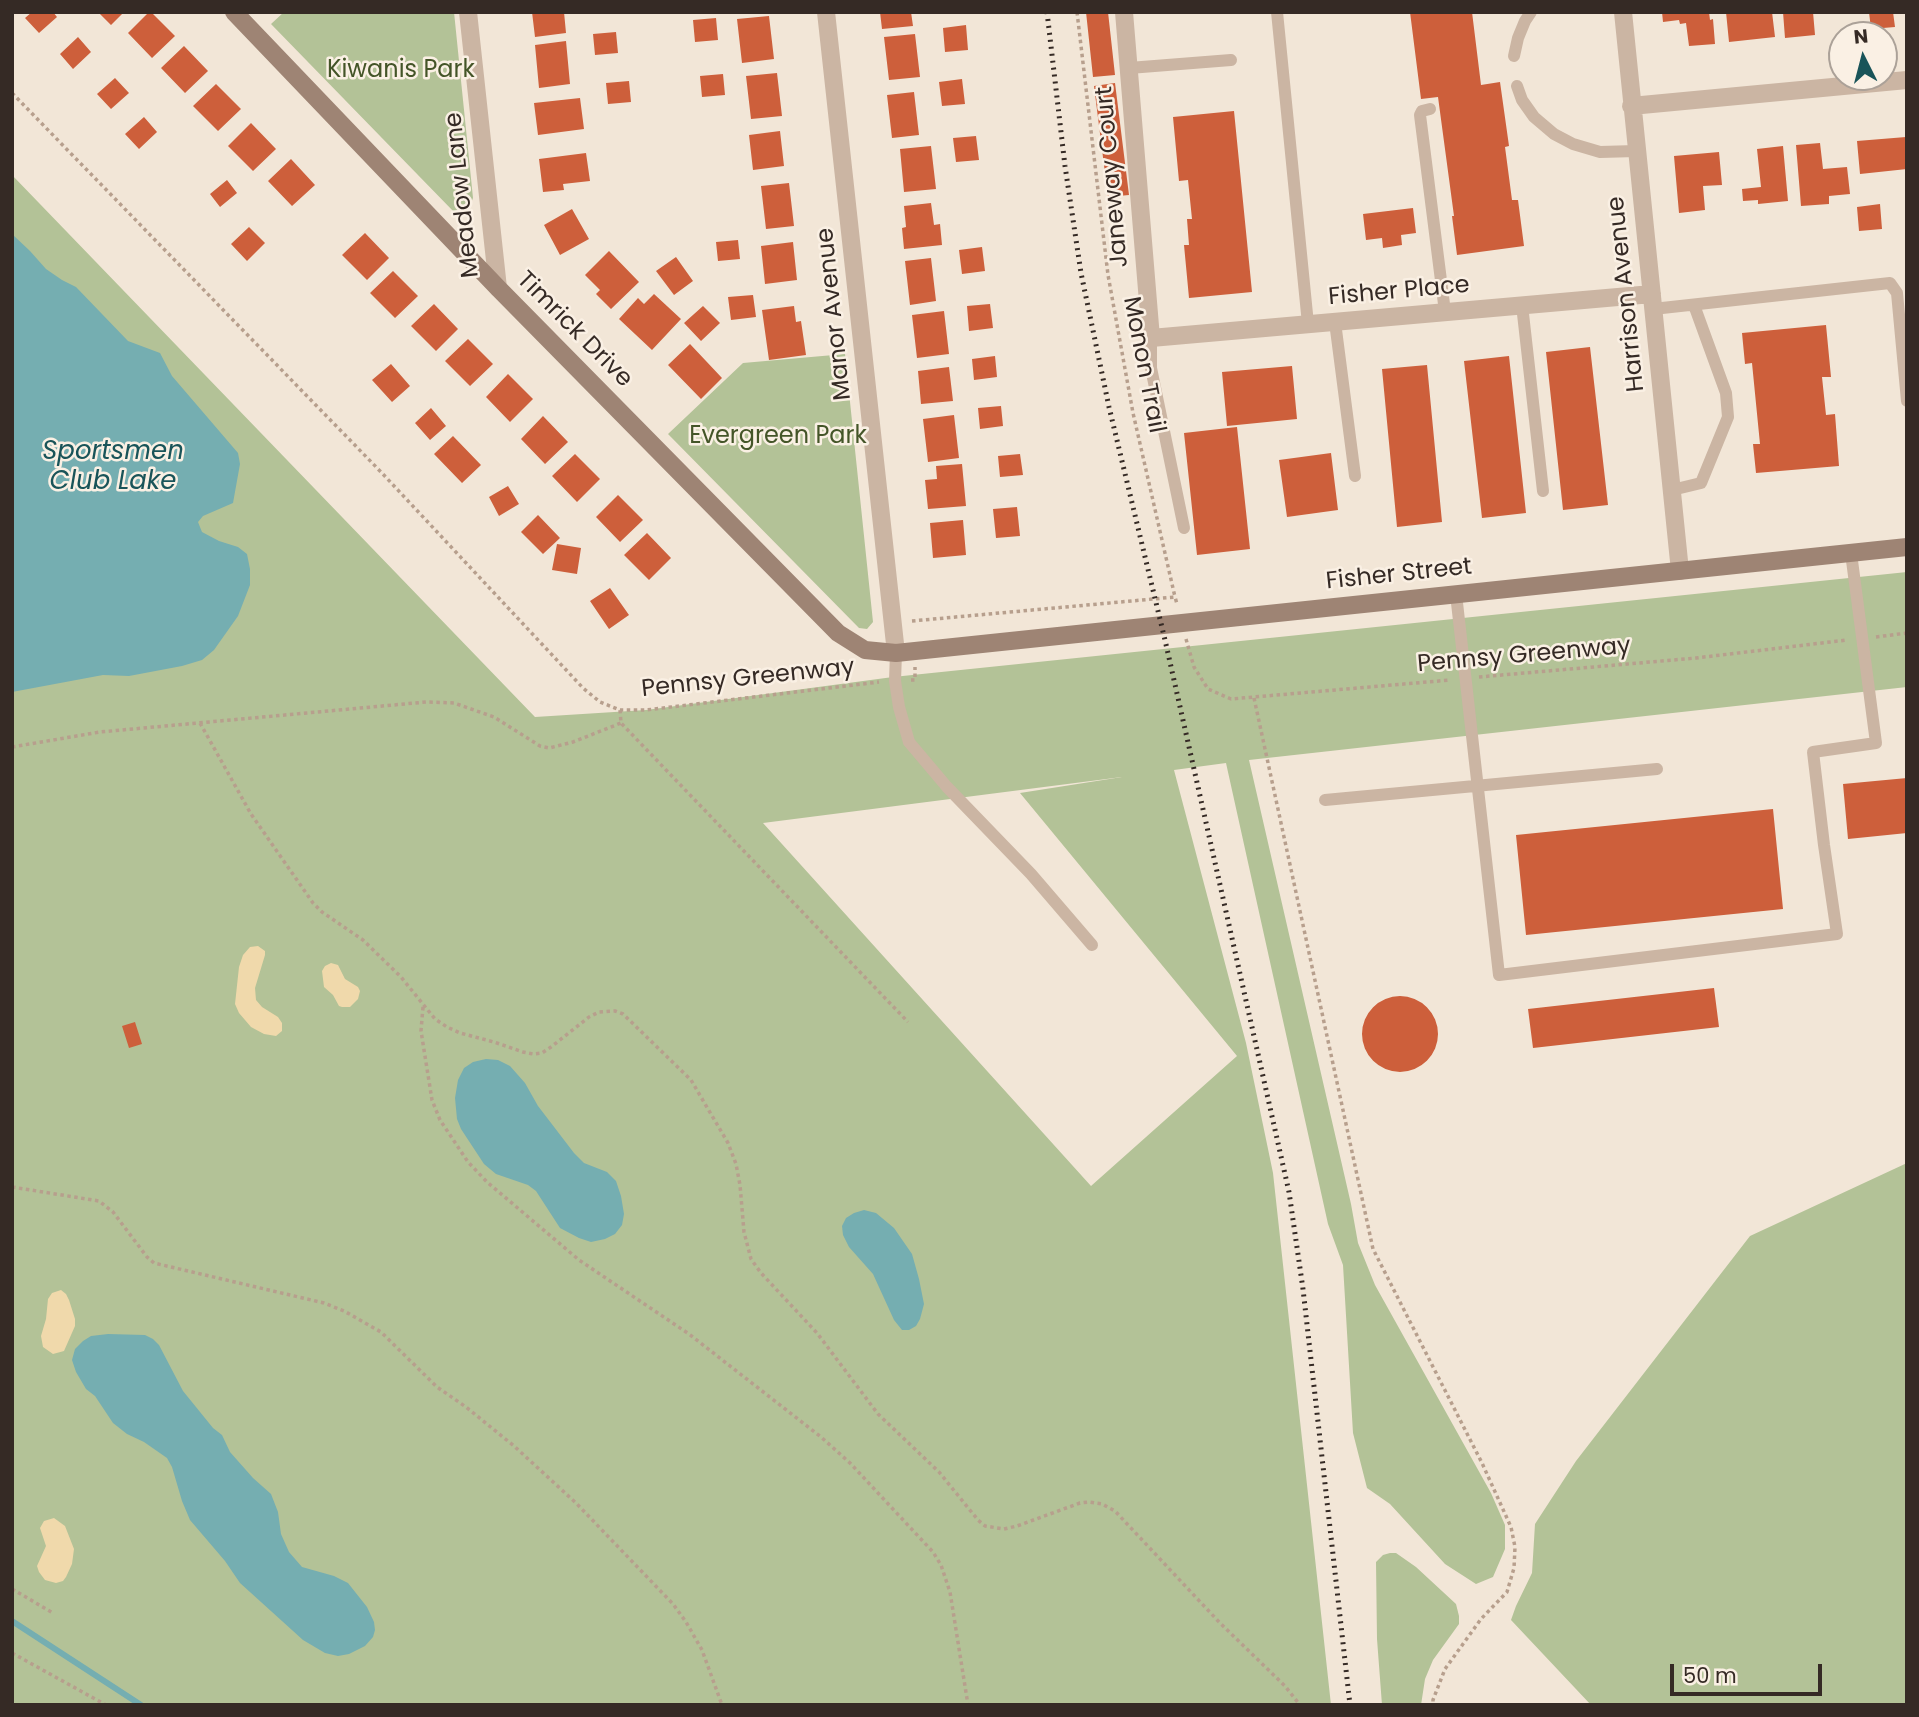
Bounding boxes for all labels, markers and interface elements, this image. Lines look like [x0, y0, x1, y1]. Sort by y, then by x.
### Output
north arrow [1828, 21, 1898, 91]
text: N [1852, 22, 1869, 51]
park label: Kiwanis Park [327, 57, 475, 85]
street label: Janeway Court [1091, 85, 1135, 269]
street label: Meadow Lane [440, 111, 486, 279]
street label: Harrison Avenue [1602, 195, 1652, 393]
street label: Manor Avenue [812, 226, 858, 402]
street label: Timrick Drive [510, 266, 638, 394]
street label: Fisher Place [1327, 271, 1471, 313]
street label: Monon Trail [1116, 294, 1170, 436]
park label: Evergreen Park [689, 423, 867, 451]
water label: Sportsmen Club Lake [42, 436, 184, 498]
street label: Fisher Street [1325, 553, 1473, 597]
street label: Pennsy Greenway [1416, 632, 1632, 680]
street label: Pennsy Greenway [640, 653, 856, 705]
scale bar [1674, 1650, 1826, 1694]
text: 50 m [1683, 1661, 1737, 1690]

